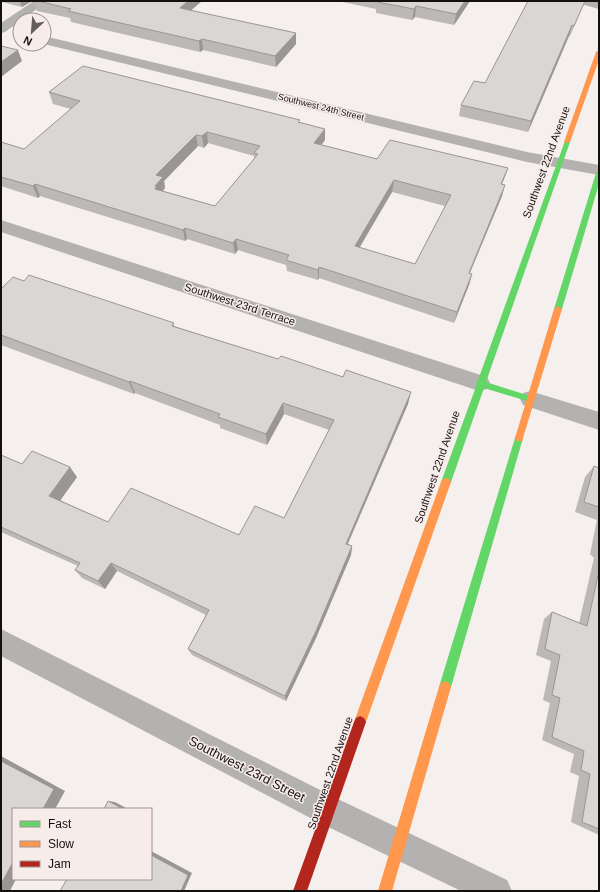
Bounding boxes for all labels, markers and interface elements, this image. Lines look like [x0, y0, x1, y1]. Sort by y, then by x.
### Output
north arrow [12, 12, 52, 52]
text: N [21, 34, 34, 48]
street label: Southwest 24th Street [277, 91, 366, 123]
street label: Southwest 22nd Avenue [520, 104, 572, 220]
street label: Southwest 23rd Terrace [183, 280, 297, 328]
street label: Southwest 22nd Avenue [412, 409, 462, 525]
street label: Southwest 22nd Avenue [305, 715, 355, 831]
street label: Southwest 23rd Street [186, 733, 308, 805]
legend [12, 808, 152, 880]
text: Fast [48, 817, 72, 831]
text: Slow [48, 837, 74, 851]
text: Jam [48, 857, 71, 871]

